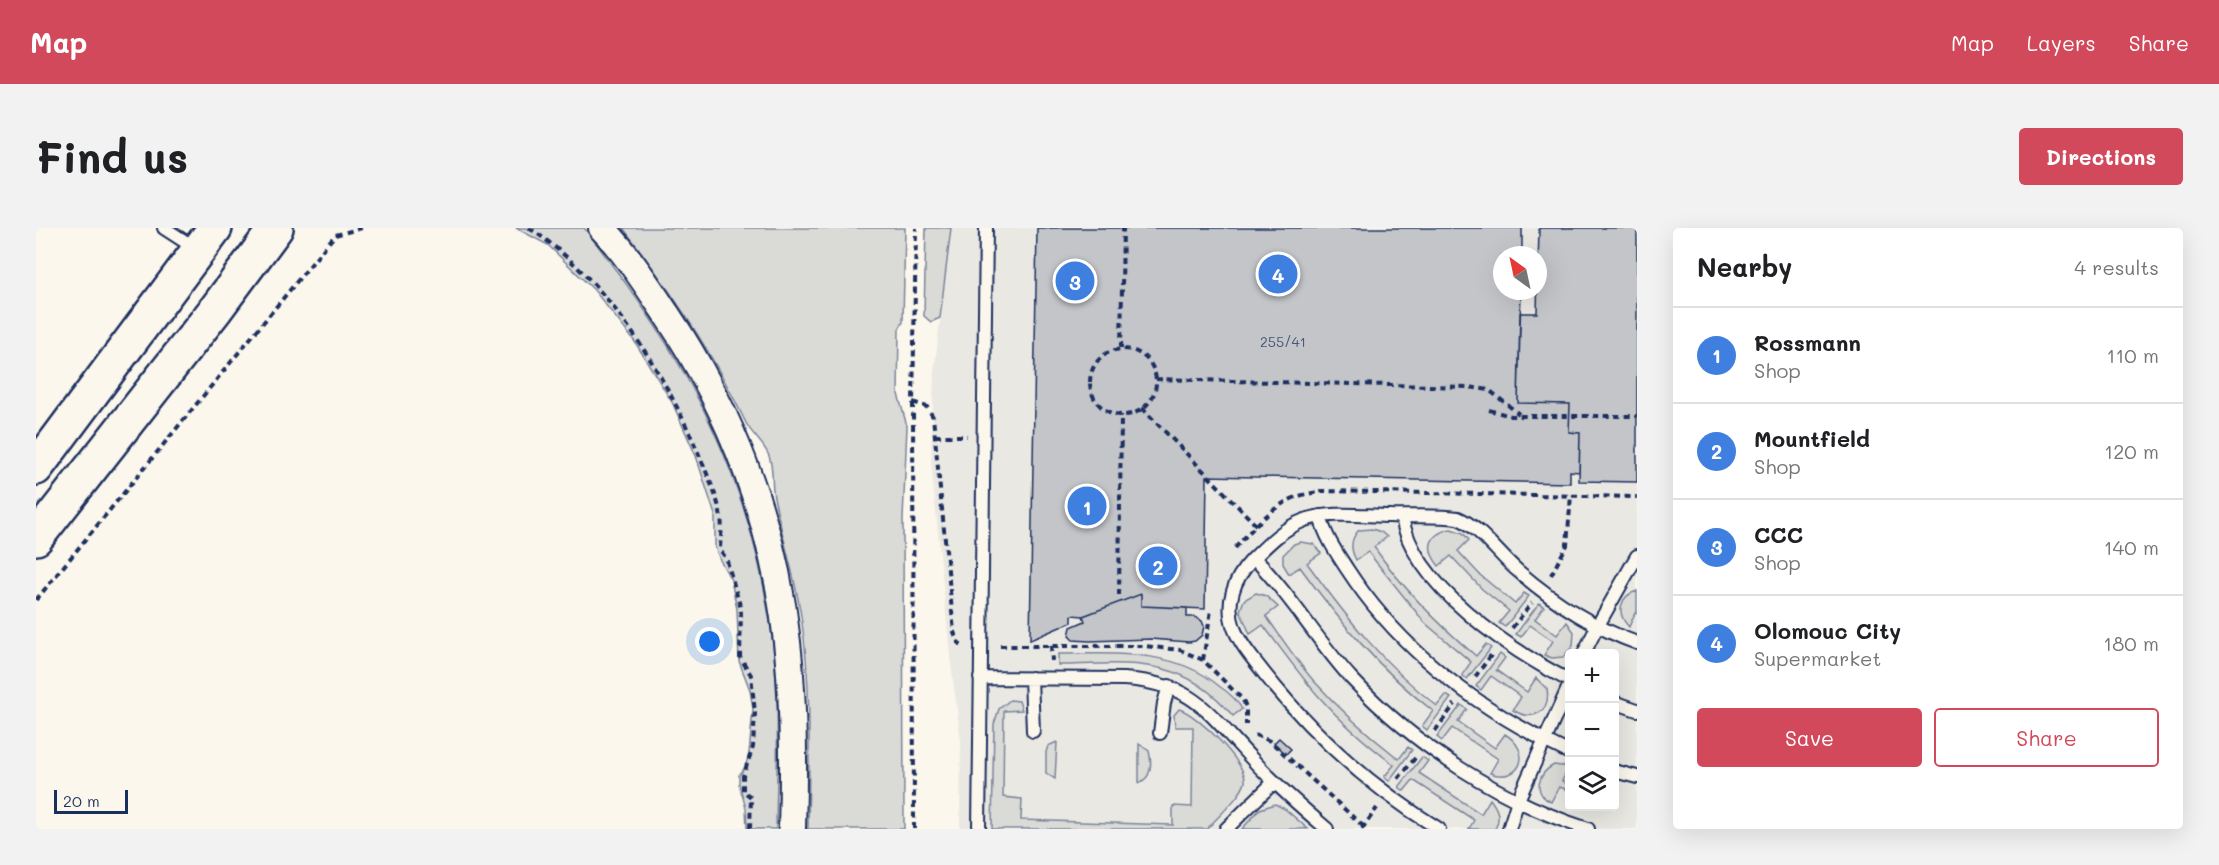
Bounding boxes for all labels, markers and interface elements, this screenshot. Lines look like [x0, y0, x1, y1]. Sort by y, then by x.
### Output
text: Map [30, 24, 87, 60]
text: Map [1951, 29, 1994, 56]
text: Layers [2027, 29, 2096, 56]
text: Share [2129, 29, 2189, 56]
button: Directions [2019, 128, 2183, 185]
text: Find us [36, 129, 188, 184]
north arrow [1493, 246, 1547, 300]
text: Nearby [1697, 250, 1792, 284]
pin: 4 [1258, 252, 1298, 296]
text: 4 results [2074, 254, 2159, 280]
pin: 3 [1056, 259, 1094, 304]
text: Rossmann [1754, 328, 1861, 357]
house number: 255/41 [1260, 332, 1306, 351]
text: 1 [1712, 342, 1721, 368]
text: 110 m [2106, 342, 2159, 368]
text: Shop [1754, 357, 1801, 383]
text: Mountfield [1754, 424, 1870, 453]
text: 2 [1711, 438, 1722, 464]
text: 120 m [2104, 438, 2159, 464]
text: Shop [1754, 453, 1801, 479]
pin: 1 [1068, 484, 1106, 528]
text: CCC [1754, 520, 1803, 549]
text: 3 [1711, 534, 1723, 560]
text: 140 m [2104, 534, 2159, 560]
pin: 2 [1138, 544, 1178, 588]
text: Shop [1754, 549, 1801, 575]
text: Olomouc City [1754, 616, 1901, 645]
your location [695, 627, 724, 656]
text: 4 [1710, 630, 1723, 656]
text: 180 m [2103, 630, 2159, 656]
text: Supermarket [1754, 645, 1881, 671]
map controls [1565, 649, 1619, 811]
button: + [1565, 649, 1619, 703]
button: − [1565, 703, 1619, 757]
button: Save [1697, 708, 1922, 767]
button: Share [1934, 708, 2159, 767]
button: layers [1565, 757, 1619, 811]
scale bar [54, 787, 128, 814]
text: 20 m [63, 790, 100, 811]

